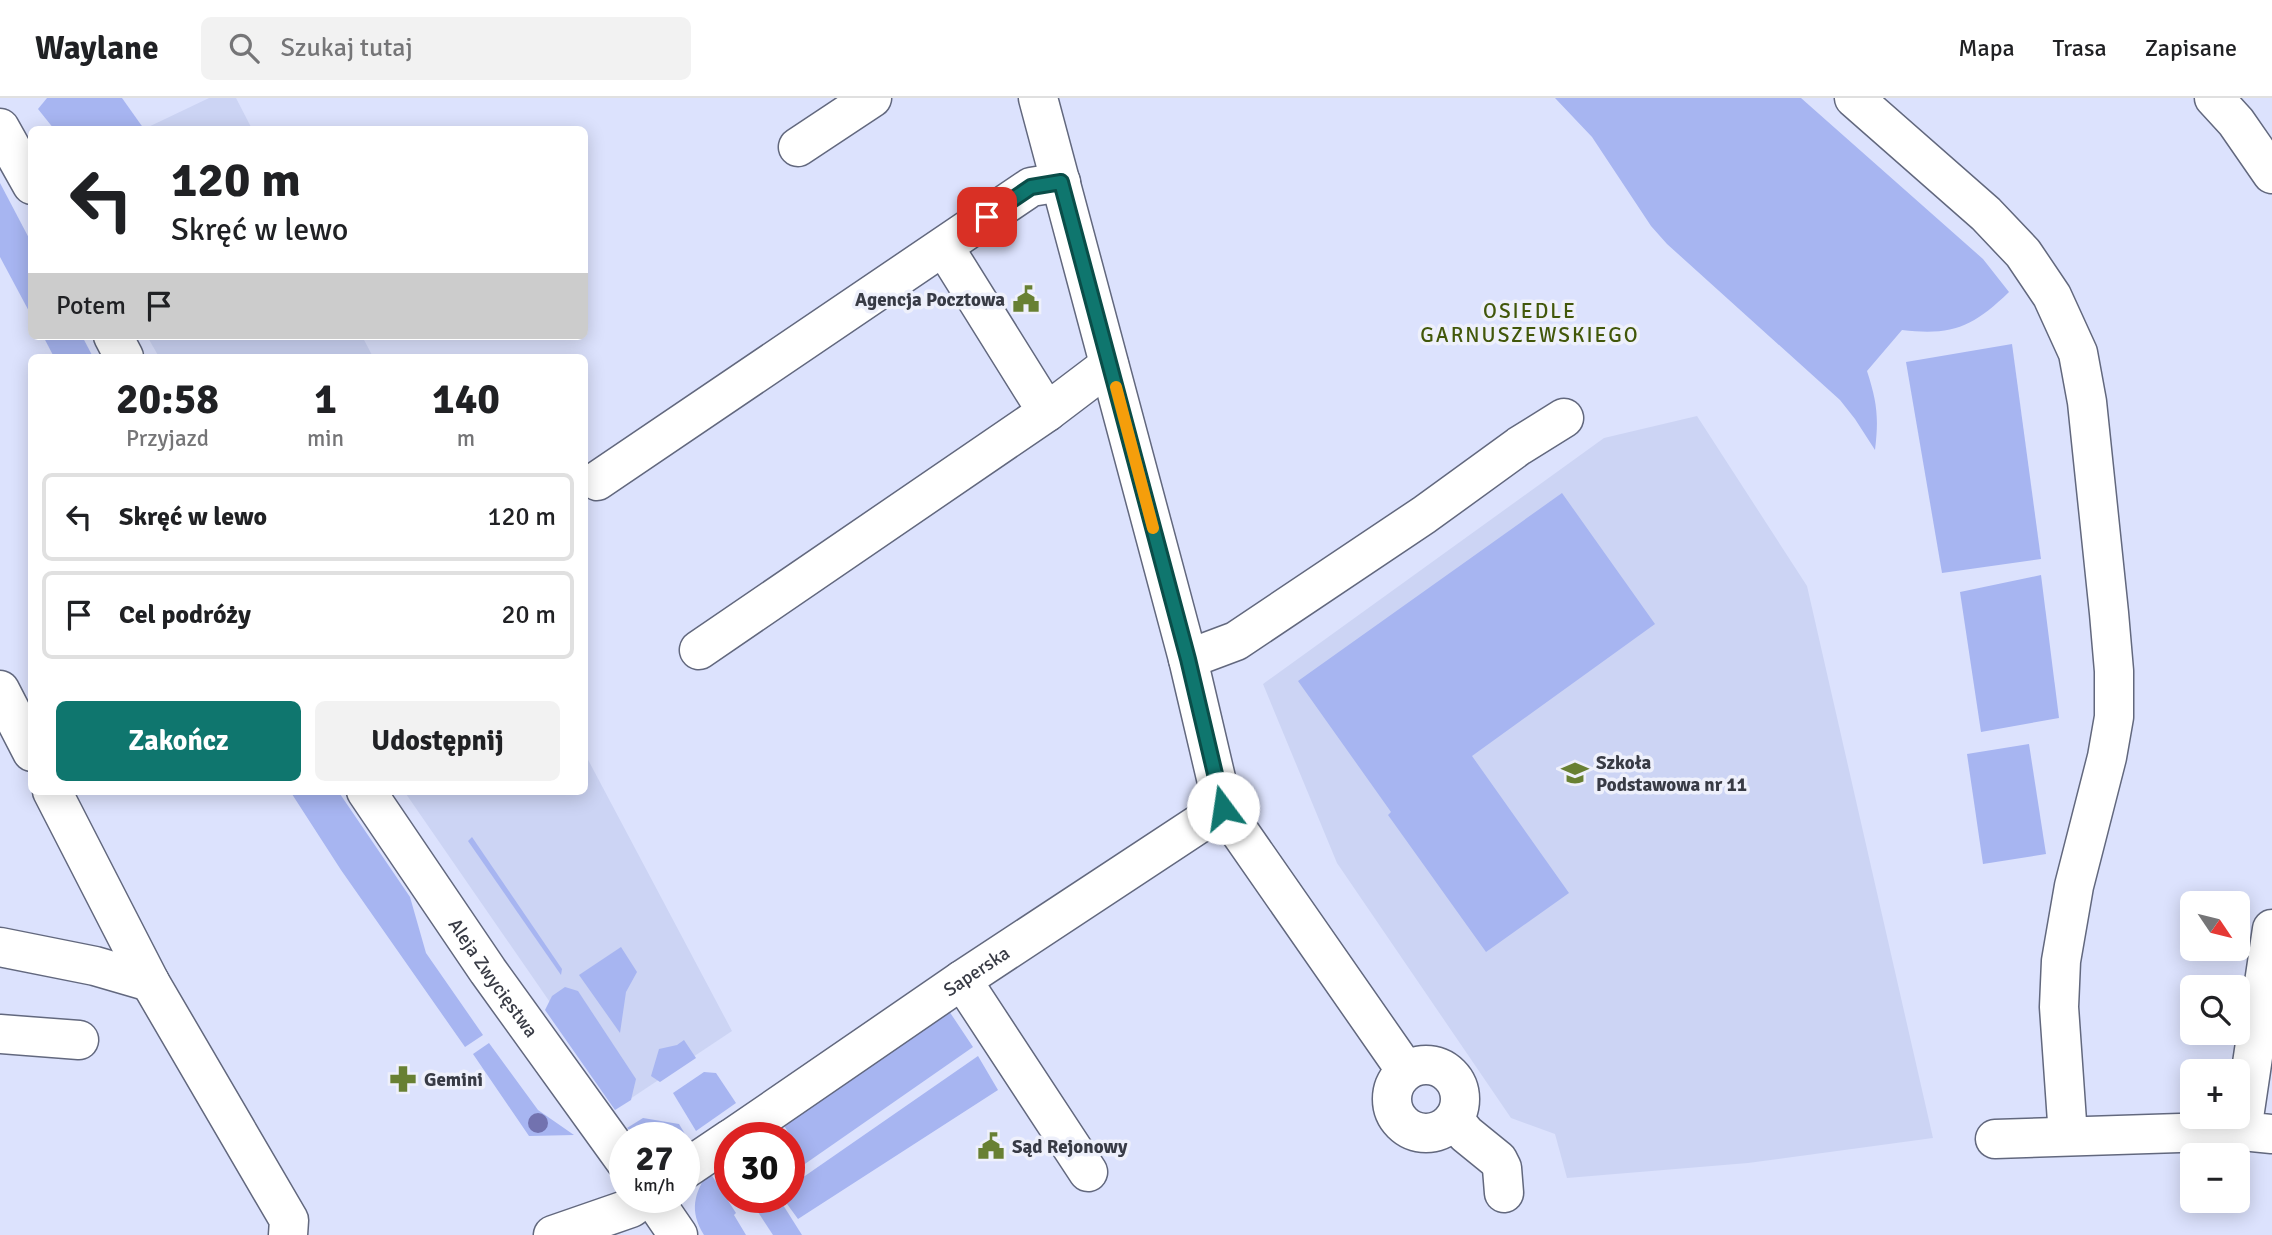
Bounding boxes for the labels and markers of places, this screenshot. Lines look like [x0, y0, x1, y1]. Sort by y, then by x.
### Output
pin [957, 187, 1017, 247]
public building icon: Agencja Pocztowa [1011, 284, 1041, 314]
place label: Agencja Pocztowa [855, 288, 1005, 312]
place label: Szkoła Podstawowa nr 11 [1596, 751, 1747, 797]
school or university icon: Szkoła Podstawowa nr 11 [1560, 758, 1590, 788]
pharmacy icon: Gemini [388, 1064, 418, 1094]
place label: Gemini [424, 1068, 483, 1092]
public building icon: Sąd Rejonowy [976, 1131, 1006, 1161]
place label: Sąd Rejonowy [1012, 1135, 1128, 1159]

